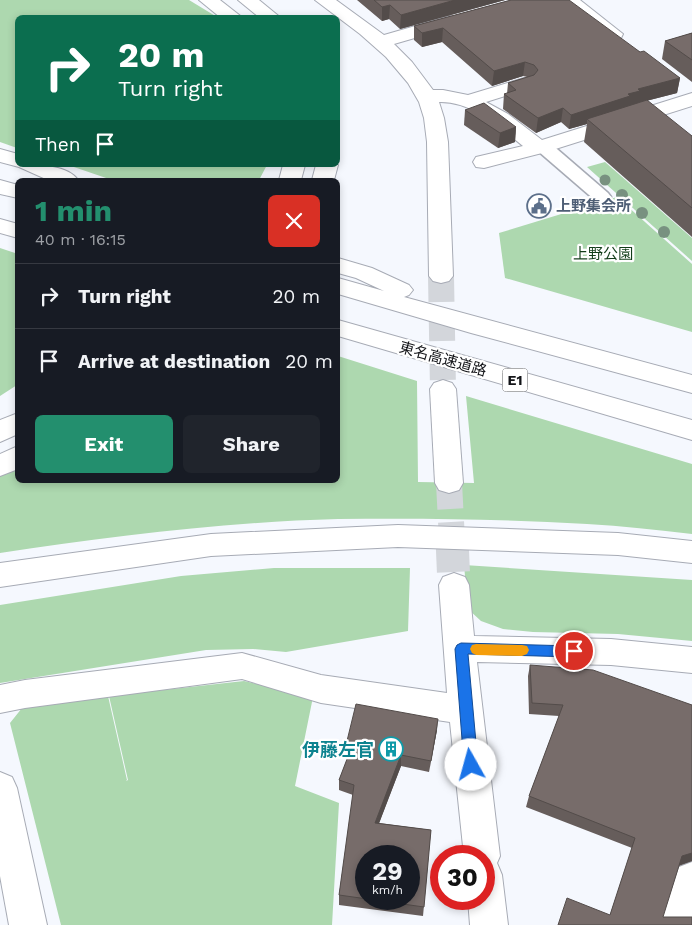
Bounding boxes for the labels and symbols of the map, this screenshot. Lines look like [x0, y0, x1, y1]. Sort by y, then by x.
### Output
public building icon: 上野集会所 [526, 193, 552, 219]
place label: 上野集会所 [556, 197, 631, 215]
park label: 上野公園 [573, 245, 633, 263]
street label: 東名高速道路 [397, 338, 489, 380]
road number: E1 [502, 368, 528, 392]
pin [553, 630, 595, 672]
building icon: 伊藤左官 [378, 736, 404, 762]
position arrow [444, 738, 496, 790]
place label: 伊藤左官 [302, 739, 374, 760]
speed limit sign: 30 [430, 845, 495, 910]

